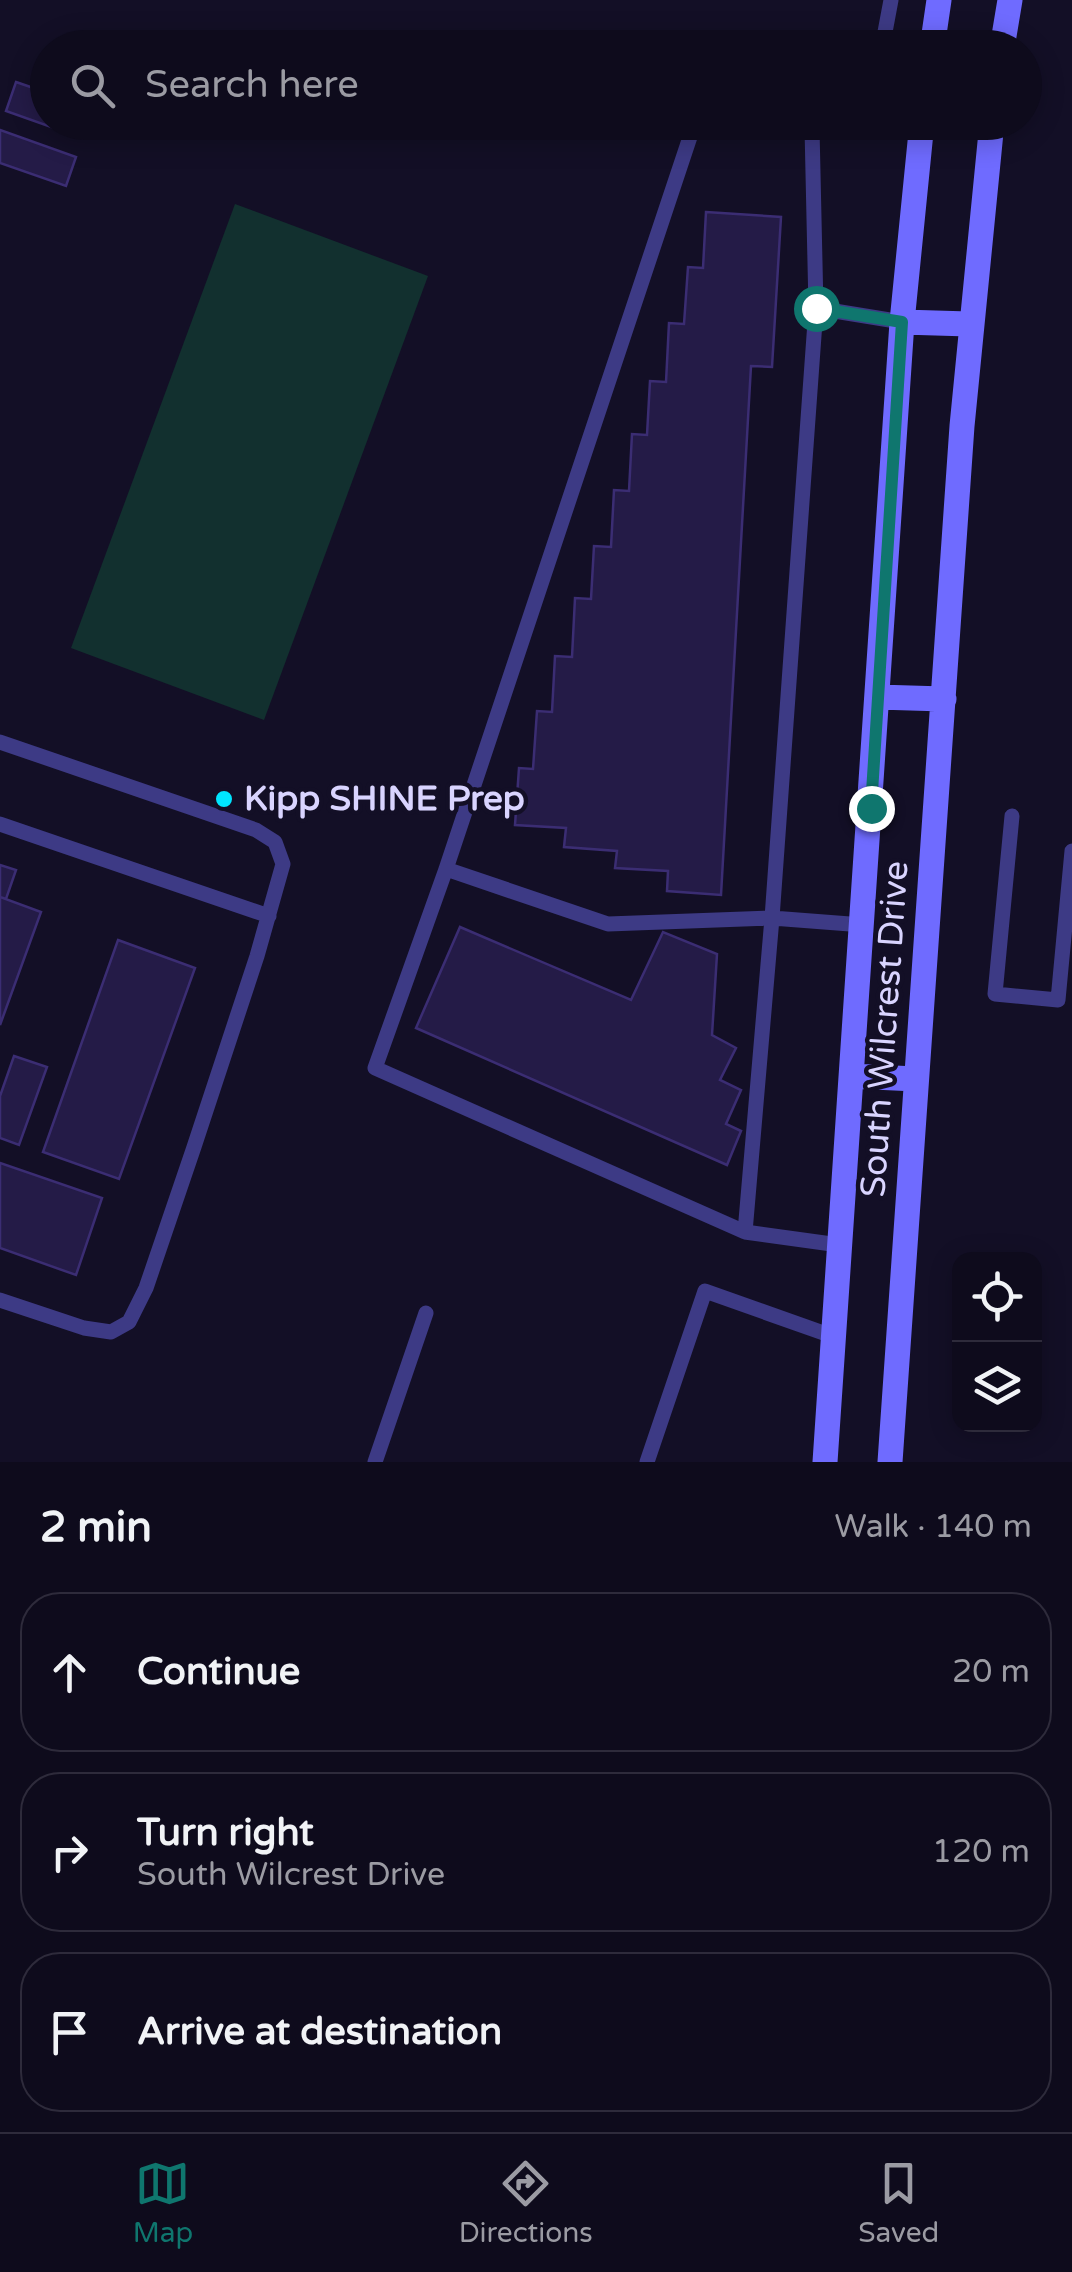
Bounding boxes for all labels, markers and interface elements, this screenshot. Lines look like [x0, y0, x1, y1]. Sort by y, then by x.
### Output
search box [30, 30, 1042, 140]
icon: search [65, 58, 120, 113]
text: Search here [145, 62, 359, 108]
route start [794, 286, 840, 332]
place label: Kipp SHINE Prep [244, 778, 525, 820]
route end [849, 786, 895, 832]
marker: Kipp SHINE Prep [213, 788, 235, 810]
street label: South Wilcrest Drive [852, 859, 918, 1199]
map controls [952, 1252, 1042, 1432]
button: locate [952, 1252, 1042, 1342]
button: layers [952, 1342, 1042, 1432]
text: 2 min [40, 1502, 152, 1553]
text: Walk · 140 m [835, 1508, 1032, 1546]
icon: ahead [42, 1645, 97, 1700]
text: Continue [137, 1649, 300, 1695]
text: 20 m [952, 1653, 1030, 1691]
text: Turn right [137, 1810, 314, 1856]
icon: right [42, 1825, 97, 1880]
text: 120 m [932, 1833, 1030, 1871]
text: South Wilcrest Drive [137, 1856, 445, 1894]
icon: arrive [42, 2005, 97, 2060]
text: Arrive at destination [137, 2009, 502, 2055]
tab: Map [133, 2156, 193, 2250]
tab: Directions [459, 2156, 593, 2250]
tab: Saved [858, 2156, 939, 2250]

